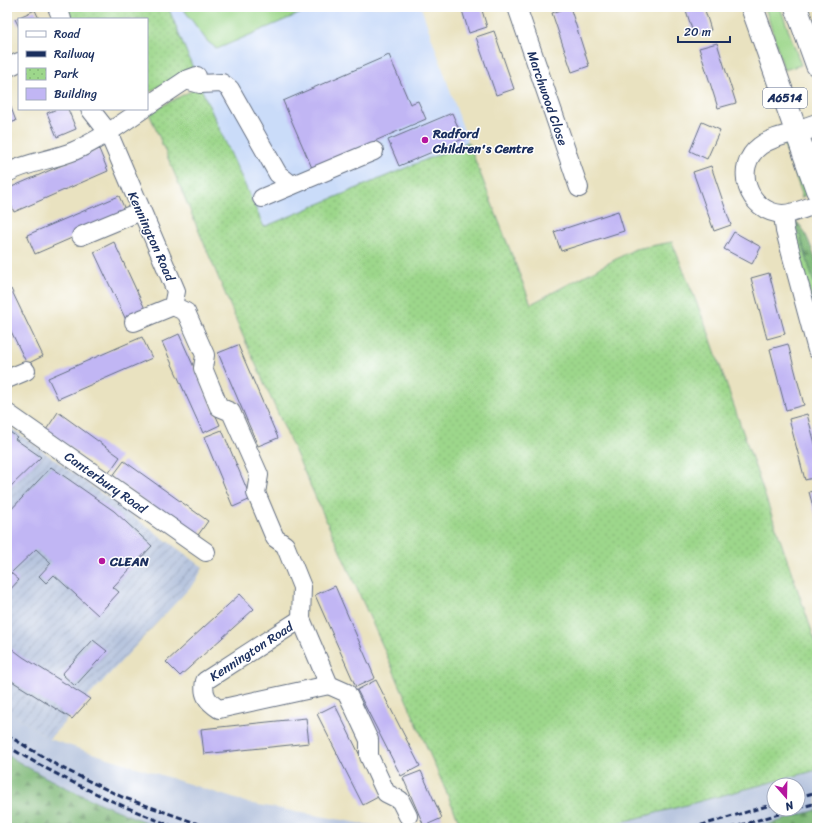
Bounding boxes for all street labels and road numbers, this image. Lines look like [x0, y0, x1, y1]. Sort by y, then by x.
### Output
street label: Marchwood Close [521, 48, 575, 149]
road number: A6514 [763, 88, 807, 108]
street label: Kennington Road [121, 188, 182, 286]
street label: Canterbury Road [60, 445, 153, 520]
street label: Kennington Road [205, 615, 299, 687]

